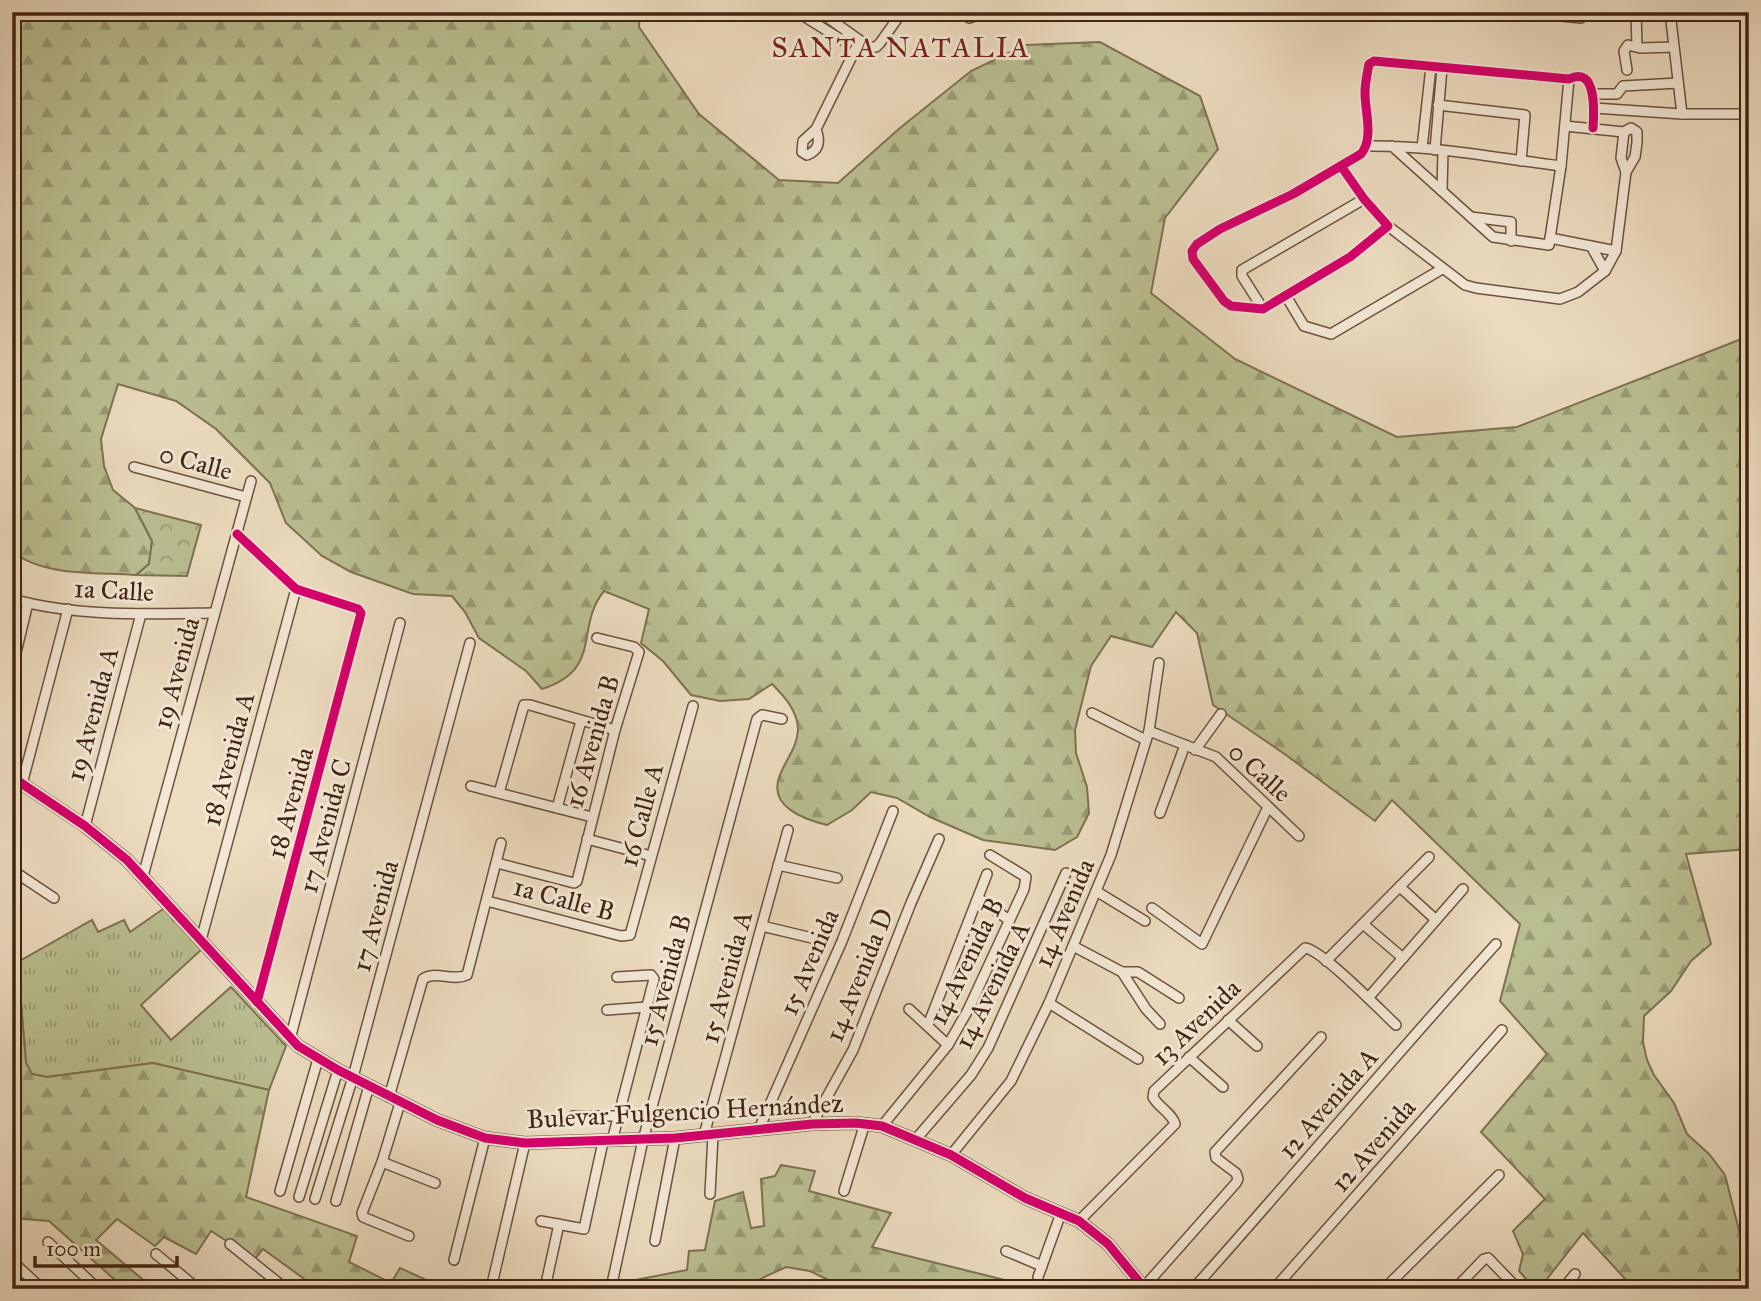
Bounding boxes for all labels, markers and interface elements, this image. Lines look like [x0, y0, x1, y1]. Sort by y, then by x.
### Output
district label: SANTA NATALIA [771, 30, 1031, 65]
street label: 0 Calle [156, 437, 236, 487]
street label: 1a Calle [73, 572, 155, 608]
street label: 19 Avenida [146, 614, 206, 732]
street label: 19 Avenida A [59, 643, 125, 784]
street label: 16 Avenida B [558, 671, 626, 811]
street label: 18 Avenida A [195, 688, 261, 830]
street label: 0 Calle [1222, 735, 1298, 809]
street label: 18 Avenida [260, 744, 320, 862]
street label: 17 Avenida C [292, 755, 358, 897]
street label: 16 Calle A [612, 759, 670, 870]
street label: 14 Avenida [1027, 854, 1101, 972]
street label: 17 Avenida [345, 857, 405, 975]
street label: 1a Calle B [510, 870, 618, 928]
street label: 14 Avenida B [921, 892, 1011, 1030]
street label: 15 Avenida [772, 904, 846, 1020]
street label: 14 Avenida D [818, 904, 900, 1046]
street label: 15 Avenida A [693, 907, 759, 1047]
street label: 15 Avenida B [632, 911, 698, 1049]
street label: 14 Avenida A [947, 915, 1037, 1054]
street label: 13 Avenida [1145, 972, 1247, 1072]
street label: 12 Avenida A [1271, 1041, 1385, 1165]
street label: Bulevar Fulgencio Hernández [526, 1087, 844, 1135]
street label: 12 Avenida [1324, 1092, 1422, 1198]
scale bar [35, 1224, 177, 1268]
text: 100 m [46, 1236, 101, 1262]

